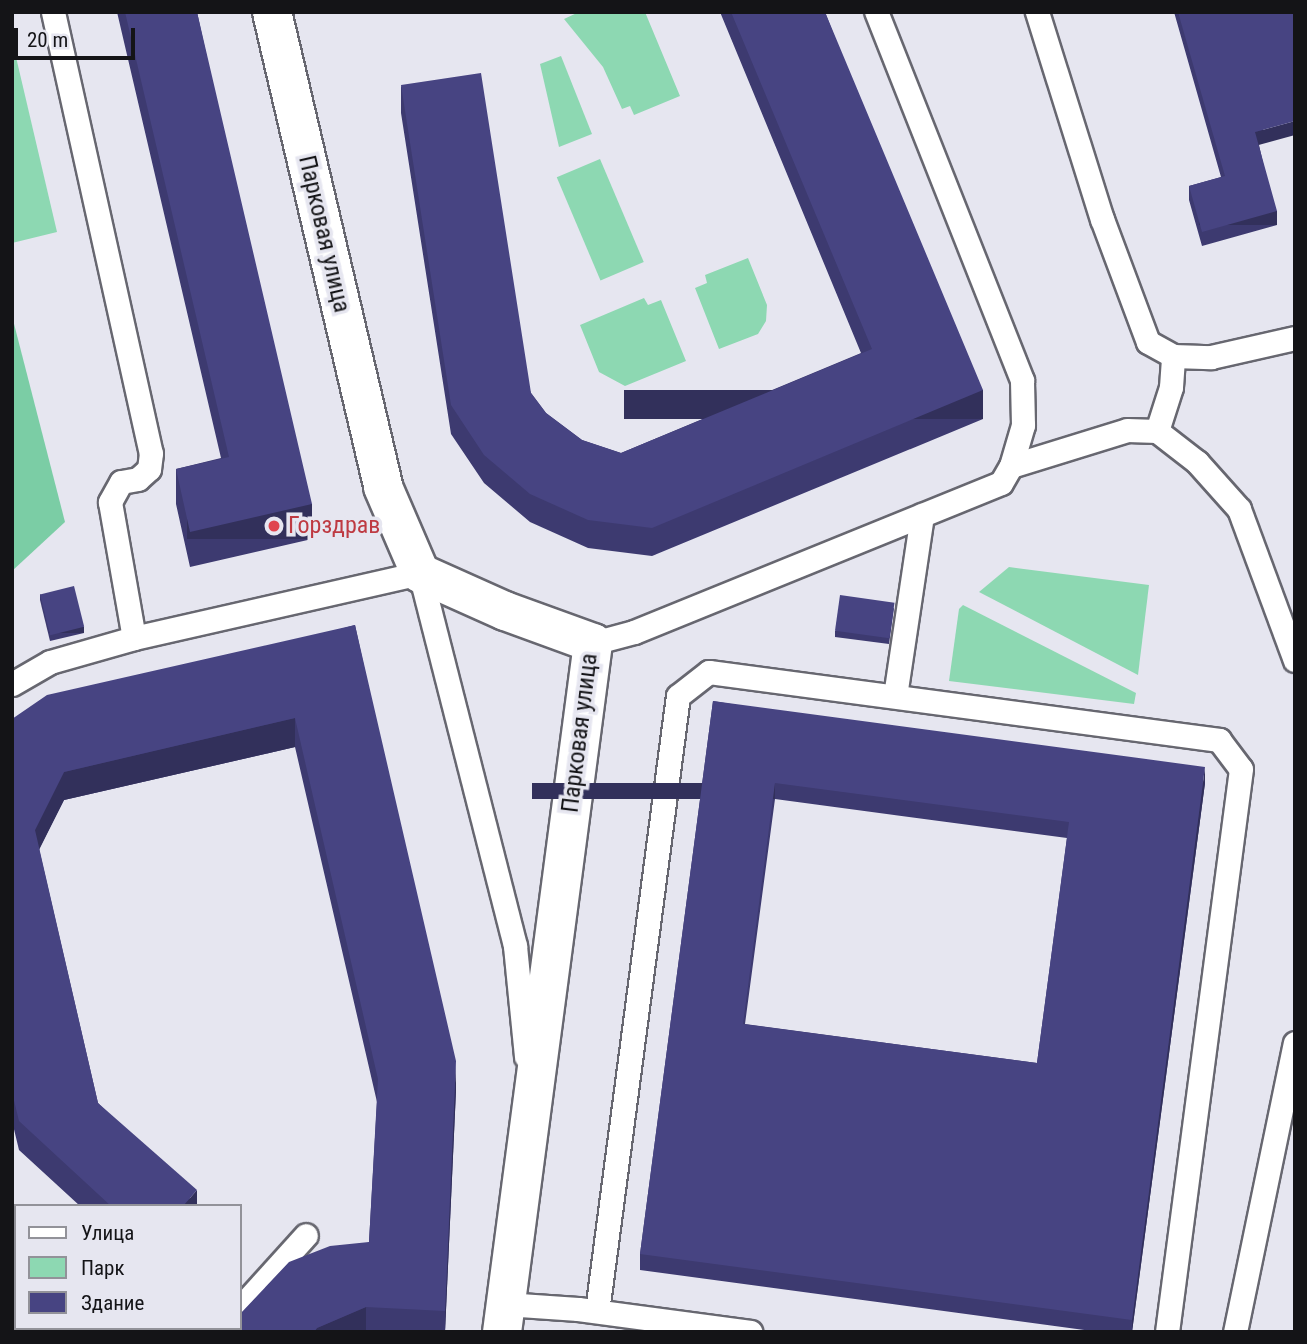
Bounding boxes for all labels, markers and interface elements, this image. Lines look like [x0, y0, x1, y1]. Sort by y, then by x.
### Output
scale bar [18, 14, 138, 58]
text: 20 m [27, 28, 68, 52]
street label: Парковая улица [292, 153, 356, 315]
place label: Горздрав [288, 512, 380, 540]
marker: Горздрав [266, 518, 282, 534]
street label: Парковая улица [556, 652, 604, 814]
legend [14, 1204, 242, 1330]
text: Улица [81, 1221, 134, 1245]
text: Парк [81, 1256, 125, 1280]
text: Здание [81, 1291, 144, 1315]

